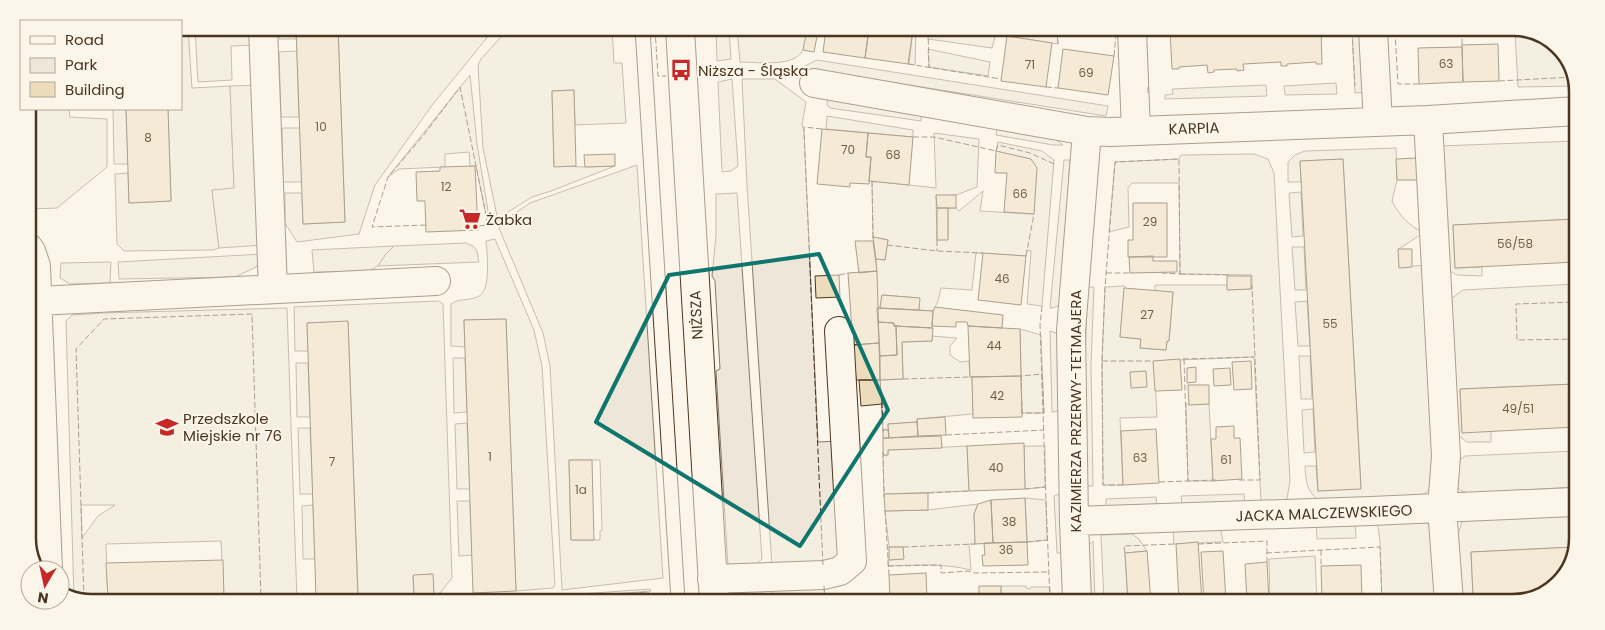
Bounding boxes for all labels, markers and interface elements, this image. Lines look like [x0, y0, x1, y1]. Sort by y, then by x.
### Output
legend [20, 20, 182, 110]
text: Road [65, 29, 104, 50]
text: Park [65, 54, 97, 75]
house number: 63 [1439, 55, 1453, 72]
house number: 71 [1025, 56, 1035, 73]
bus stop icon: Niższa - Śląska [668, 57, 694, 83]
place label: Niższa - Śląska [698, 60, 808, 81]
house number: 69 [1078, 64, 1094, 81]
text: Building [65, 79, 125, 100]
street label: KARPIA [1168, 117, 1220, 139]
house number: 10 [315, 118, 327, 135]
house number: 8 [144, 129, 152, 146]
house number: 70 [841, 141, 855, 158]
house number: 68 [885, 146, 901, 163]
house number: 12 [441, 178, 451, 195]
house number: 66 [1012, 185, 1028, 202]
supermarket icon: Żabka [457, 206, 483, 232]
place label: Żabka [486, 209, 532, 230]
house number: 29 [1143, 213, 1157, 230]
house number: 56/58 [1497, 235, 1533, 252]
house number: 46 [994, 270, 1010, 287]
street label: NIŻSZA [684, 290, 708, 340]
street label: KAZIMIERZA PRZERWY-TETMAJERA [1065, 290, 1086, 532]
house number: 27 [1140, 306, 1154, 323]
house number: 55 [1322, 315, 1338, 332]
house number: 44 [986, 337, 1002, 354]
house number: 42 [990, 387, 1004, 404]
house number: 49/51 [1502, 400, 1534, 417]
place label: Przedszkole Miejskie nr 76 [183, 408, 282, 446]
school or university icon: Przedszkole Miejskie nr 76 [154, 414, 180, 440]
house number: 1 [488, 448, 492, 465]
house number: 63 [1133, 449, 1147, 466]
house number: 61 [1220, 451, 1232, 468]
house number: 7 [329, 453, 336, 470]
house number: 40 [988, 459, 1004, 476]
house number: 1a [575, 481, 587, 498]
street label: JACKA MALCZEWSKIEGO [1235, 499, 1413, 527]
house number: 38 [1002, 513, 1016, 530]
house number: 36 [999, 541, 1013, 558]
north arrow [20, 560, 70, 610]
text: N [36, 587, 50, 609]

